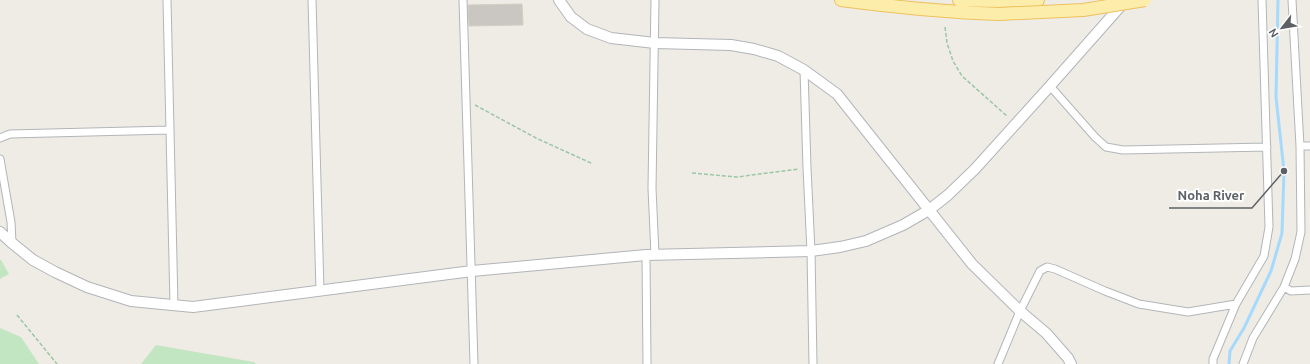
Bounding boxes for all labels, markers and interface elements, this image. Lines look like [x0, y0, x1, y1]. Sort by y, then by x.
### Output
north arrow [1262, 8, 1302, 48]
text: N [1266, 27, 1281, 40]
callout: Noha River [1169, 183, 1252, 208]
text: Noha River [1178, 188, 1245, 202]

